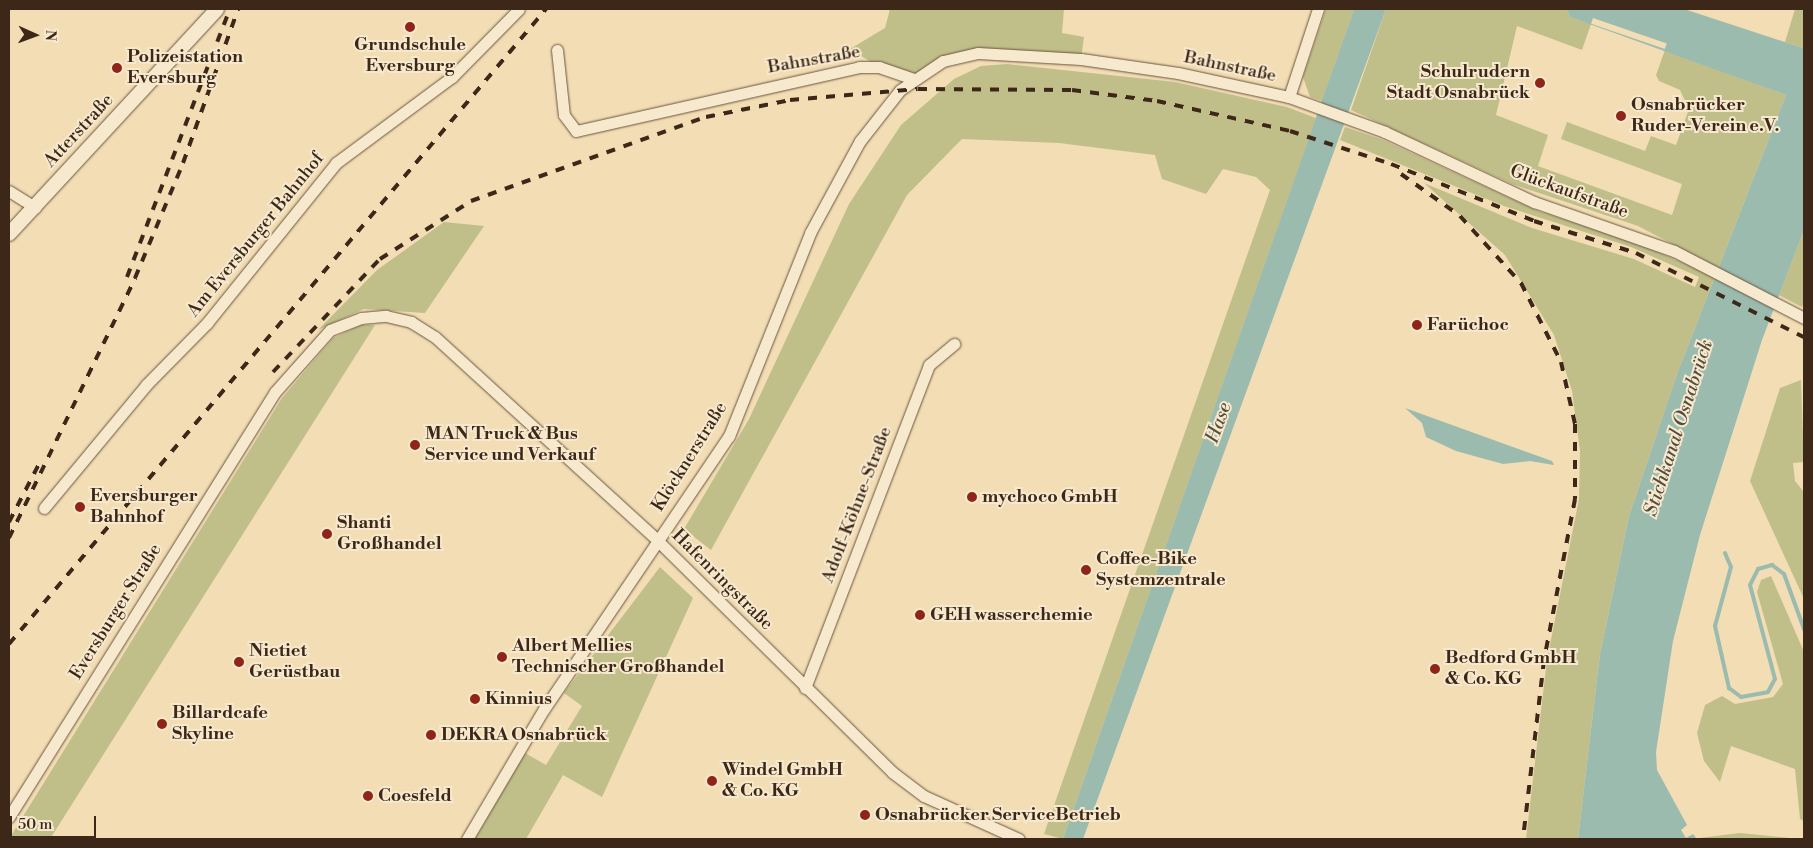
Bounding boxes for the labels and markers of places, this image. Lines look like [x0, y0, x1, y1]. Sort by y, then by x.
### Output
marker: Grundschule Eversburg [404, 21, 416, 33]
place label: Grundschule Eversburg [354, 35, 466, 78]
place label: Polizeistation Eversburg [127, 47, 243, 90]
marker: Polizeistation Eversburg [111, 62, 123, 74]
place label: Schulrudern Stadt Osnabrück [1387, 62, 1530, 104]
marker: Schulrudern Stadt Osnabrück [1534, 77, 1546, 89]
place label: Osnabrücker Ruder-Verein e.V. [1631, 95, 1779, 138]
marker: Osnabrücker Ruder-Verein e.V. [1615, 110, 1627, 122]
place label: Farüchoc [1427, 314, 1509, 336]
marker: Farüchoc [1411, 319, 1423, 331]
place label: MAN Truck & Bus Service und Verkauf [425, 424, 595, 466]
marker: MAN Truck & Bus Service und Verkauf [409, 439, 421, 451]
place label: Eversburger Bahnhof [90, 486, 198, 528]
place label: mychoco GmbH [982, 486, 1118, 508]
marker: mychoco GmbH [966, 491, 978, 503]
marker: Eversburger Bahnhof [74, 501, 86, 513]
place label: Shanti Großhandel [337, 513, 442, 556]
marker: Shanti Großhandel [321, 528, 333, 540]
place label: Coffee-Bike Systemzentrale [1096, 549, 1226, 592]
marker: Coffee-Bike Systemzentrale [1080, 564, 1092, 576]
place label: GEH wasserchemie [930, 604, 1093, 626]
marker: GEH wasserchemie [914, 609, 926, 621]
place label: Albert Mellies Technischer Großhandel [512, 636, 724, 679]
place label: Nietiet Gerüstbau [249, 641, 340, 684]
place label: Bedford GmbH & Co. KG [1445, 648, 1576, 691]
marker: Albert Mellies Technischer Großhandel [496, 651, 508, 663]
marker: Nietiet Gerüstbau [233, 656, 245, 668]
marker: Bedford GmbH & Co. KG [1429, 663, 1441, 675]
place label: Kinnius [485, 688, 552, 710]
marker: Kinnius [469, 693, 481, 705]
place label: Billardcafe Skyline [172, 703, 268, 746]
marker: Billardcafe Skyline [156, 718, 168, 730]
place label: DEKRA Osnabrück [441, 724, 607, 746]
marker: DEKRA Osnabrück [425, 729, 437, 741]
place label: Windel GmbH & Co. KG [722, 760, 843, 802]
marker: Windel GmbH & Co. KG [706, 775, 718, 787]
place label: Coesfeld [378, 785, 452, 807]
marker: Coesfeld [362, 790, 374, 802]
place label: Osnabrücker ServiceBetrieb [875, 804, 1121, 826]
marker: Osnabrücker ServiceBetrieb [859, 809, 871, 821]

